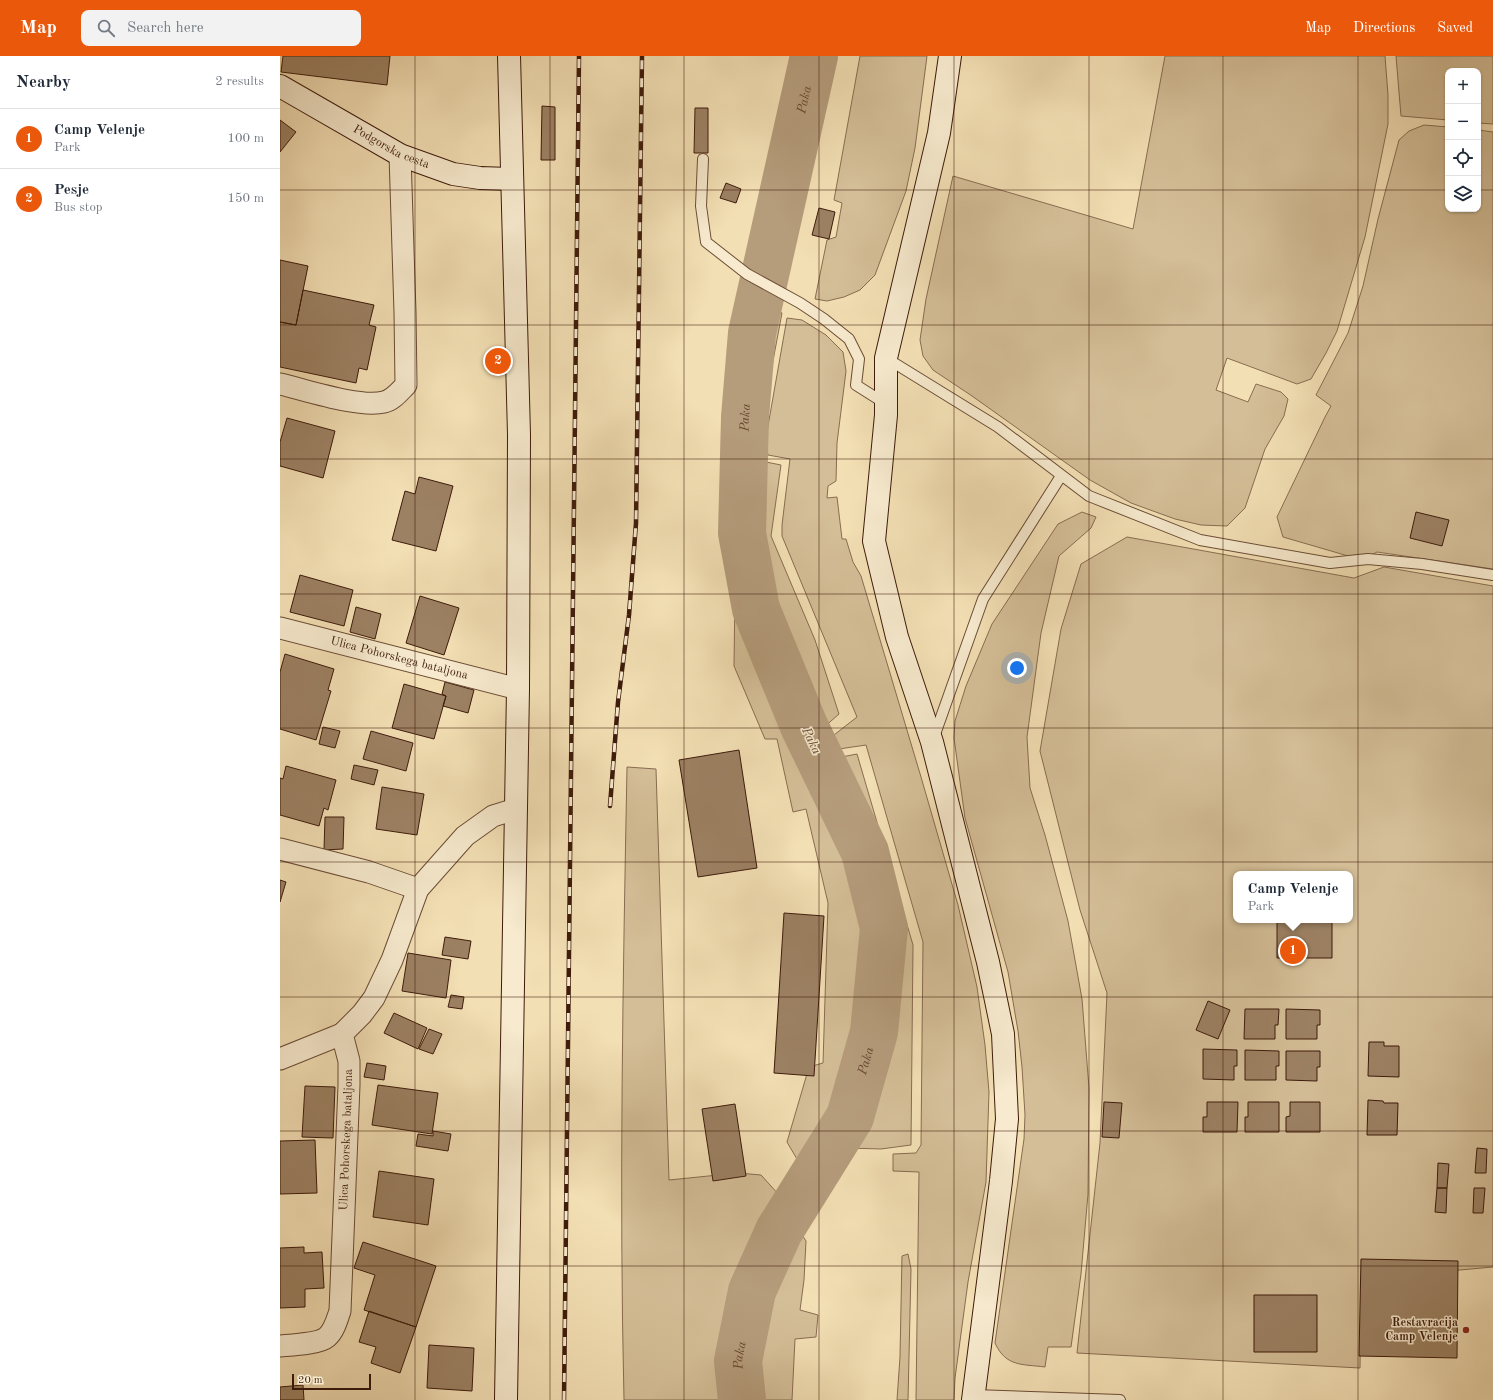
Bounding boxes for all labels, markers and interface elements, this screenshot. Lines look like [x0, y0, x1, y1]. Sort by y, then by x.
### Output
search box [81, 10, 361, 46]
icon: search [95, 17, 117, 39]
text: Map [20, 19, 57, 38]
text: Search here [127, 21, 204, 36]
text: Map [1305, 21, 1331, 35]
text: Directions [1353, 21, 1415, 35]
text: Saved [1437, 21, 1473, 35]
map controls [1445, 68, 1481, 212]
button: + [1445, 68, 1481, 104]
text: Nearby [16, 74, 71, 91]
text: 2 results [215, 75, 264, 88]
water label: Paka [795, 84, 814, 116]
button: − [1445, 104, 1481, 140]
text: Camp Velenje [54, 123, 145, 138]
street label: Podgorska cesta [351, 123, 431, 171]
text: 1 [25, 132, 33, 145]
text: 100 m [227, 132, 264, 145]
button: locate [1445, 140, 1481, 176]
text: Park [54, 141, 81, 154]
button: layers [1445, 176, 1481, 212]
text: Pesje [54, 183, 89, 198]
text: 2 [25, 192, 33, 205]
text: 150 m [227, 192, 264, 205]
text: Bus stop [54, 201, 103, 214]
pin: 2 [485, 346, 511, 376]
water label: Paka [738, 403, 753, 433]
street label: Ulica Pohorskega bataljona [329, 635, 469, 682]
your location [1007, 658, 1027, 678]
water label: Paka [799, 725, 823, 757]
popup [1233, 871, 1353, 923]
text: Camp Velenje [1247, 882, 1339, 897]
text: Park [1247, 900, 1274, 913]
pin: 1 [1280, 936, 1306, 966]
water label: Paka [855, 1045, 876, 1077]
street label: Ulica Pohorskega bataljona [338, 1069, 355, 1211]
place label: Restavracija Camp Velenje [1385, 1317, 1458, 1343]
marker: Restavracija Camp Velenje [1461, 1325, 1471, 1335]
water label: Paka [731, 1340, 748, 1371]
scale bar [292, 1372, 371, 1391]
text: 20 m [298, 1375, 323, 1386]

